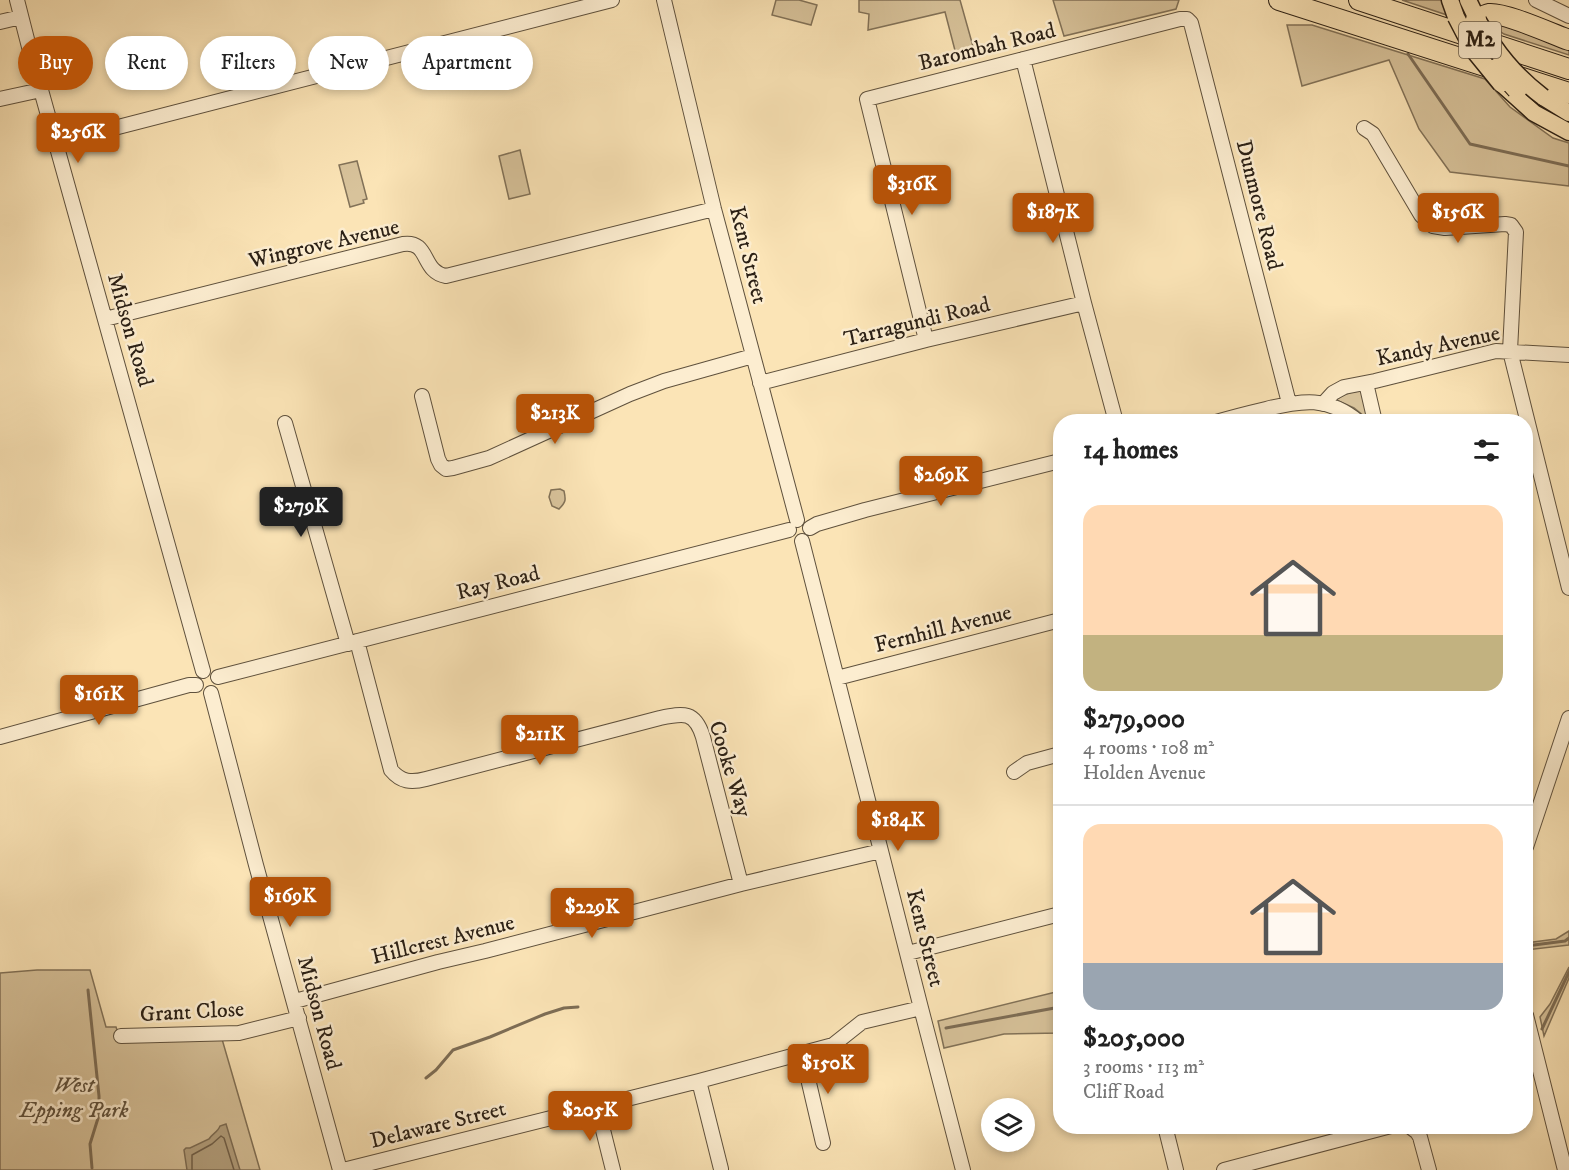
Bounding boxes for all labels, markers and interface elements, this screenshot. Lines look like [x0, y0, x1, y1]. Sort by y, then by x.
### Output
street label: Barombah Road [916, 17, 1058, 77]
road number: M2 [1459, 22, 1501, 58]
chip: Buy [18, 36, 93, 90]
chip: Rent [105, 36, 188, 90]
chip: Filters [200, 36, 296, 90]
chip: New [308, 36, 389, 90]
chip: Apartment [401, 36, 533, 90]
pin: $256K [36, 113, 120, 164]
text: $256K [50, 120, 106, 145]
street label: Dunmore Road [1230, 137, 1288, 273]
pin: $316K [870, 165, 954, 216]
text: $316K [887, 172, 937, 197]
pin: $187K [1011, 193, 1095, 244]
pin: $156K [1416, 193, 1500, 244]
text: $187K [1027, 200, 1079, 225]
text: $156K [1432, 200, 1484, 225]
street label: Kent Street [723, 203, 773, 307]
street label: Wingrove Avenue [245, 214, 402, 275]
street label: Midson Road [101, 270, 159, 390]
street label: Tarragundi Road [841, 291, 993, 353]
street label: Kandy Avenue [1374, 320, 1502, 372]
pin: $213K [513, 394, 597, 445]
text: $213K [530, 401, 580, 426]
text: 14 homes [1083, 434, 1178, 467]
icon: filters [1470, 434, 1503, 467]
pin: $269K [899, 456, 983, 507]
text: $269K [913, 463, 969, 488]
pin: $279K [259, 487, 343, 538]
text: $279K [274, 494, 328, 519]
icon: home [1239, 544, 1347, 652]
street label: Ray Road [454, 560, 542, 606]
street label: Fernhill Avenue [872, 599, 1014, 659]
pin: $161K [57, 675, 141, 726]
text: $161K [74, 682, 124, 707]
text: $279,000 [1083, 703, 1185, 736]
pin: $211K [498, 715, 582, 766]
street label: Cooke Way [703, 718, 758, 821]
text: $211K [515, 722, 565, 747]
text: 4 rooms · 108 m² [1083, 736, 1214, 761]
text: Holden Avenue [1083, 761, 1206, 786]
pin: $184K [856, 801, 940, 852]
text: $184K [871, 808, 925, 833]
icon: home [1239, 863, 1347, 971]
pin: $169K [248, 877, 332, 928]
text: $169K [264, 884, 316, 909]
street label: Kent Street [900, 886, 950, 990]
pin: $229K [550, 888, 634, 939]
text: $229K [565, 895, 619, 920]
street label: Hillcrest Avenue [369, 909, 517, 971]
street label: Midson Road [291, 953, 347, 1073]
street label: Grant Close [139, 996, 245, 1028]
text: $205,000 [1083, 1022, 1185, 1055]
pin: $150K [786, 1044, 870, 1095]
text: $150K [802, 1051, 854, 1076]
text: 3 rooms · 113 m² [1083, 1055, 1204, 1080]
park label: West Epping Park [18, 1072, 129, 1124]
text: Cliff Road [1083, 1080, 1164, 1105]
pin: $205K [548, 1091, 632, 1142]
street label: Delaware Street [367, 1095, 509, 1155]
text: $205K [562, 1098, 618, 1123]
map controls [981, 1098, 1035, 1152]
button: layers [981, 1098, 1035, 1152]

